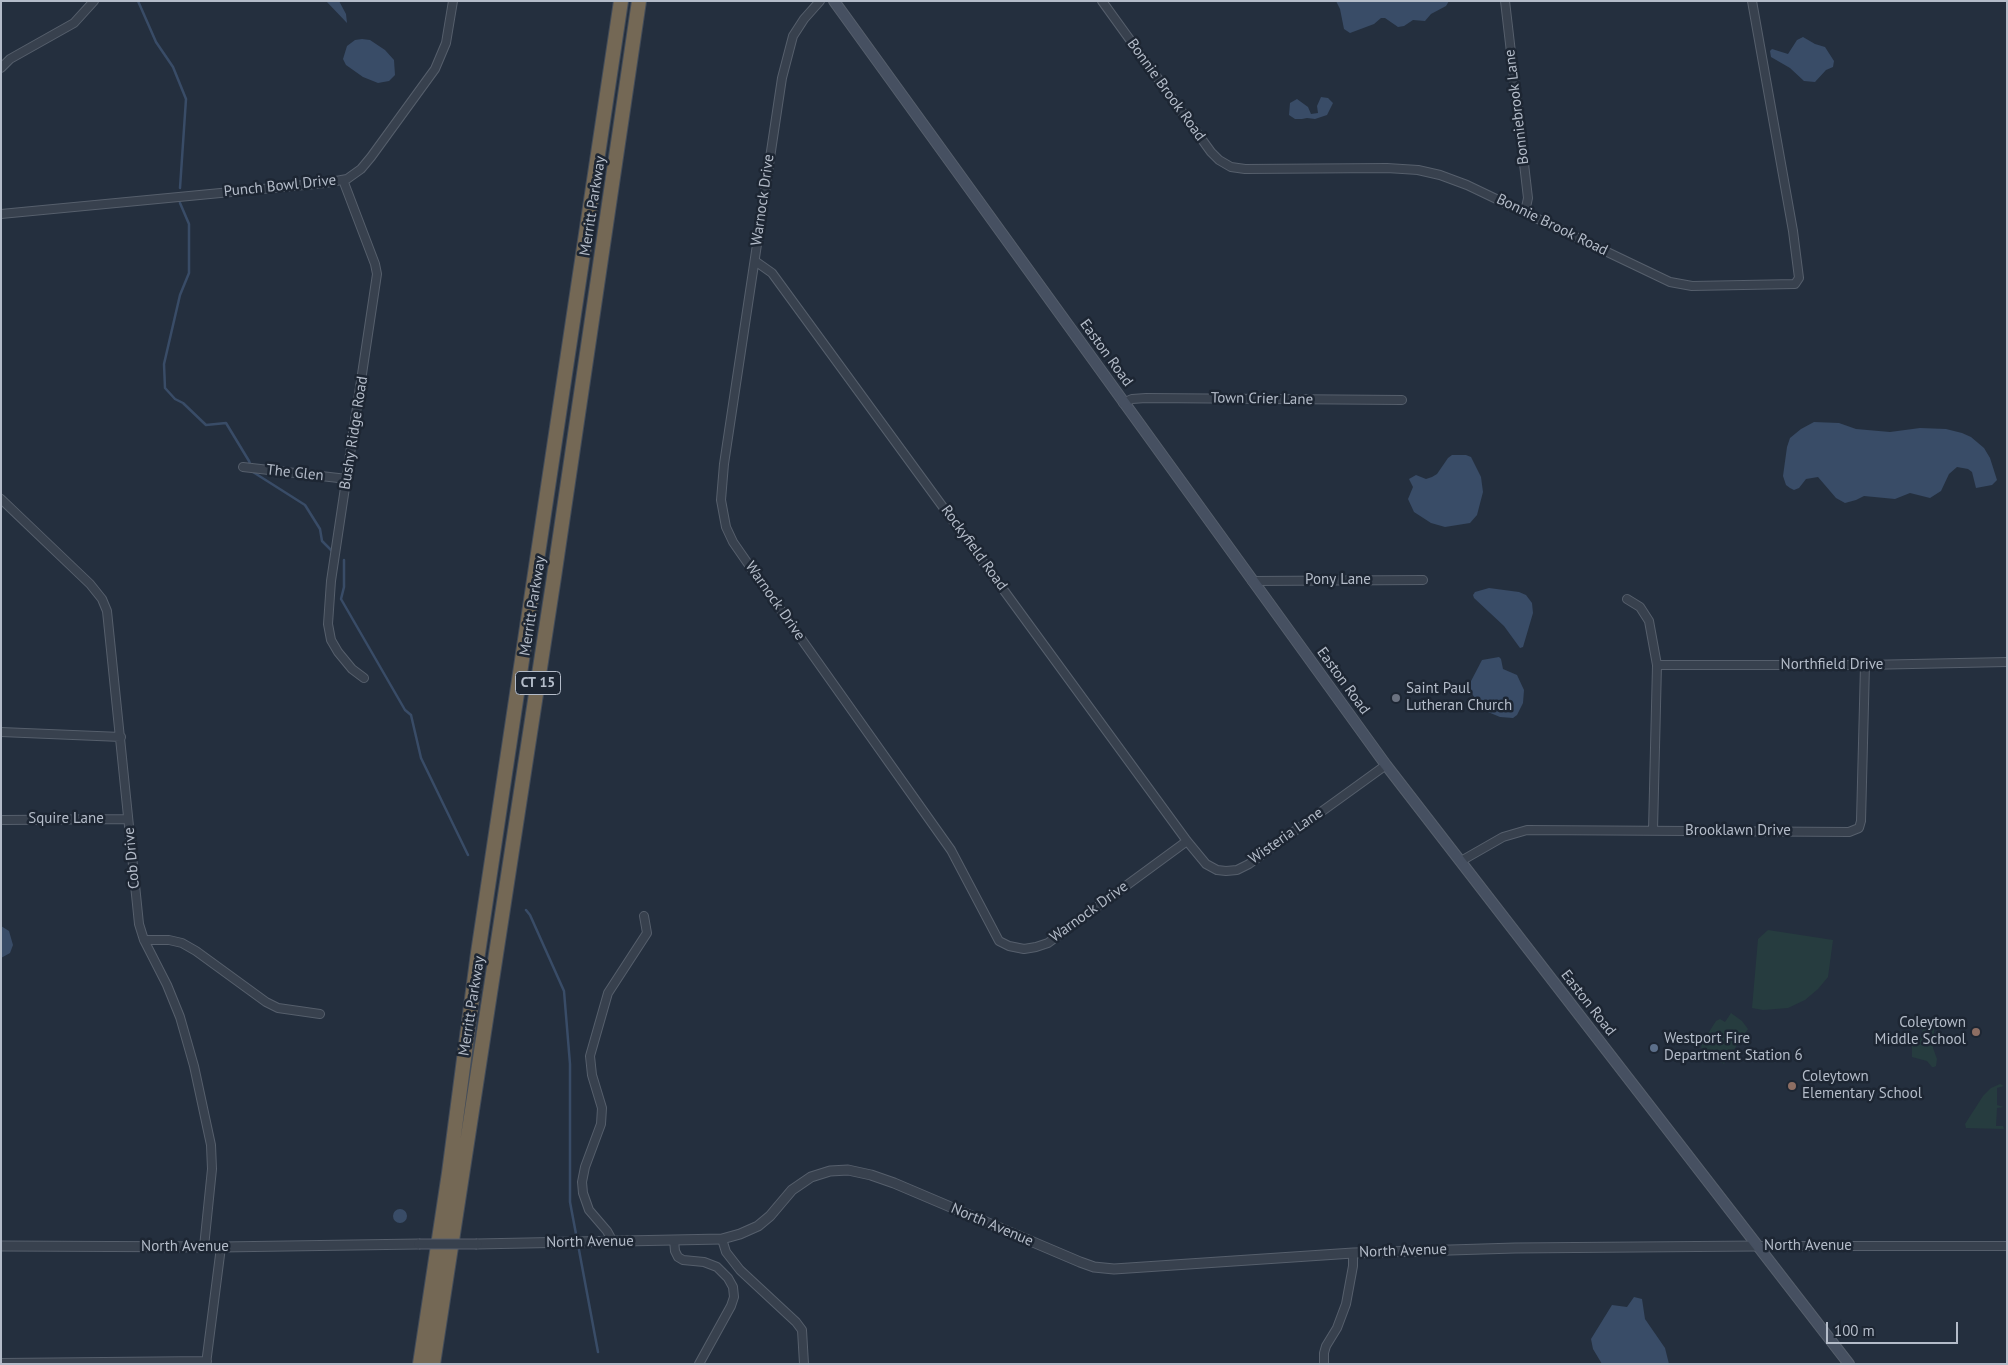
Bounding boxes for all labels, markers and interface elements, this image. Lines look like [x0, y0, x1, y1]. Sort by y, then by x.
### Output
street label: Bonnie Brook Road [1123, 35, 1209, 145]
street label: Bonniebrook Lane [1501, 48, 1533, 166]
street label: Warnock Drive [748, 153, 778, 247]
street label: Merritt Parkway [576, 155, 610, 257]
street label: Punch Bowl Drive [223, 171, 337, 201]
street label: Bonnie Brook Road [1493, 190, 1611, 260]
street label: Easton Road [1076, 316, 1136, 390]
street label: Bushy Ridge Road [336, 375, 372, 491]
street label: Town Crier Lane [1211, 389, 1313, 409]
street label: The Glen [265, 461, 325, 485]
street label: Rockyfield Road [937, 502, 1011, 594]
street label: Merritt Parkway [516, 555, 550, 657]
street label: Warnock Drive [741, 558, 809, 644]
street label: Pony Lane [1305, 571, 1371, 589]
street label: Easton Road [1313, 644, 1373, 718]
street label: Northfield Drive [1781, 656, 1883, 674]
road number: CT 15 [516, 671, 560, 694]
place label: Saint Paul Lutheran Church [1406, 680, 1512, 715]
marker: Saint Paul Lutheran Church [1390, 692, 1402, 704]
street label: Wisteria Lane [1245, 804, 1327, 868]
street label: Squire Lane [28, 810, 104, 828]
street label: Brooklawn Drive [1685, 822, 1791, 840]
street label: Cob Drive [120, 826, 144, 890]
street label: Warnock Drive [1046, 878, 1132, 946]
street label: Merritt Parkway [455, 955, 489, 1057]
street label: Easton Road [1557, 966, 1619, 1040]
place label: Coleytown Middle School [1875, 1014, 1966, 1049]
marker: Coleytown Middle School [1970, 1026, 1982, 1038]
place label: Westport Fire Department Station 6 [1664, 1030, 1803, 1065]
marker: Westport Fire Department Station 6 [1648, 1042, 1660, 1054]
place label: Coleytown Elementary School [1802, 1068, 1922, 1103]
marker: Coleytown Elementary School [1786, 1080, 1798, 1092]
street label: North Avenue [948, 1200, 1036, 1250]
street label: North Avenue [546, 1232, 634, 1252]
street label: North Avenue [1764, 1237, 1852, 1255]
street label: North Avenue [141, 1238, 229, 1256]
street label: North Avenue [1359, 1240, 1447, 1262]
scale bar [1828, 1312, 1960, 1344]
text: 100 m [1834, 1321, 1875, 1340]

